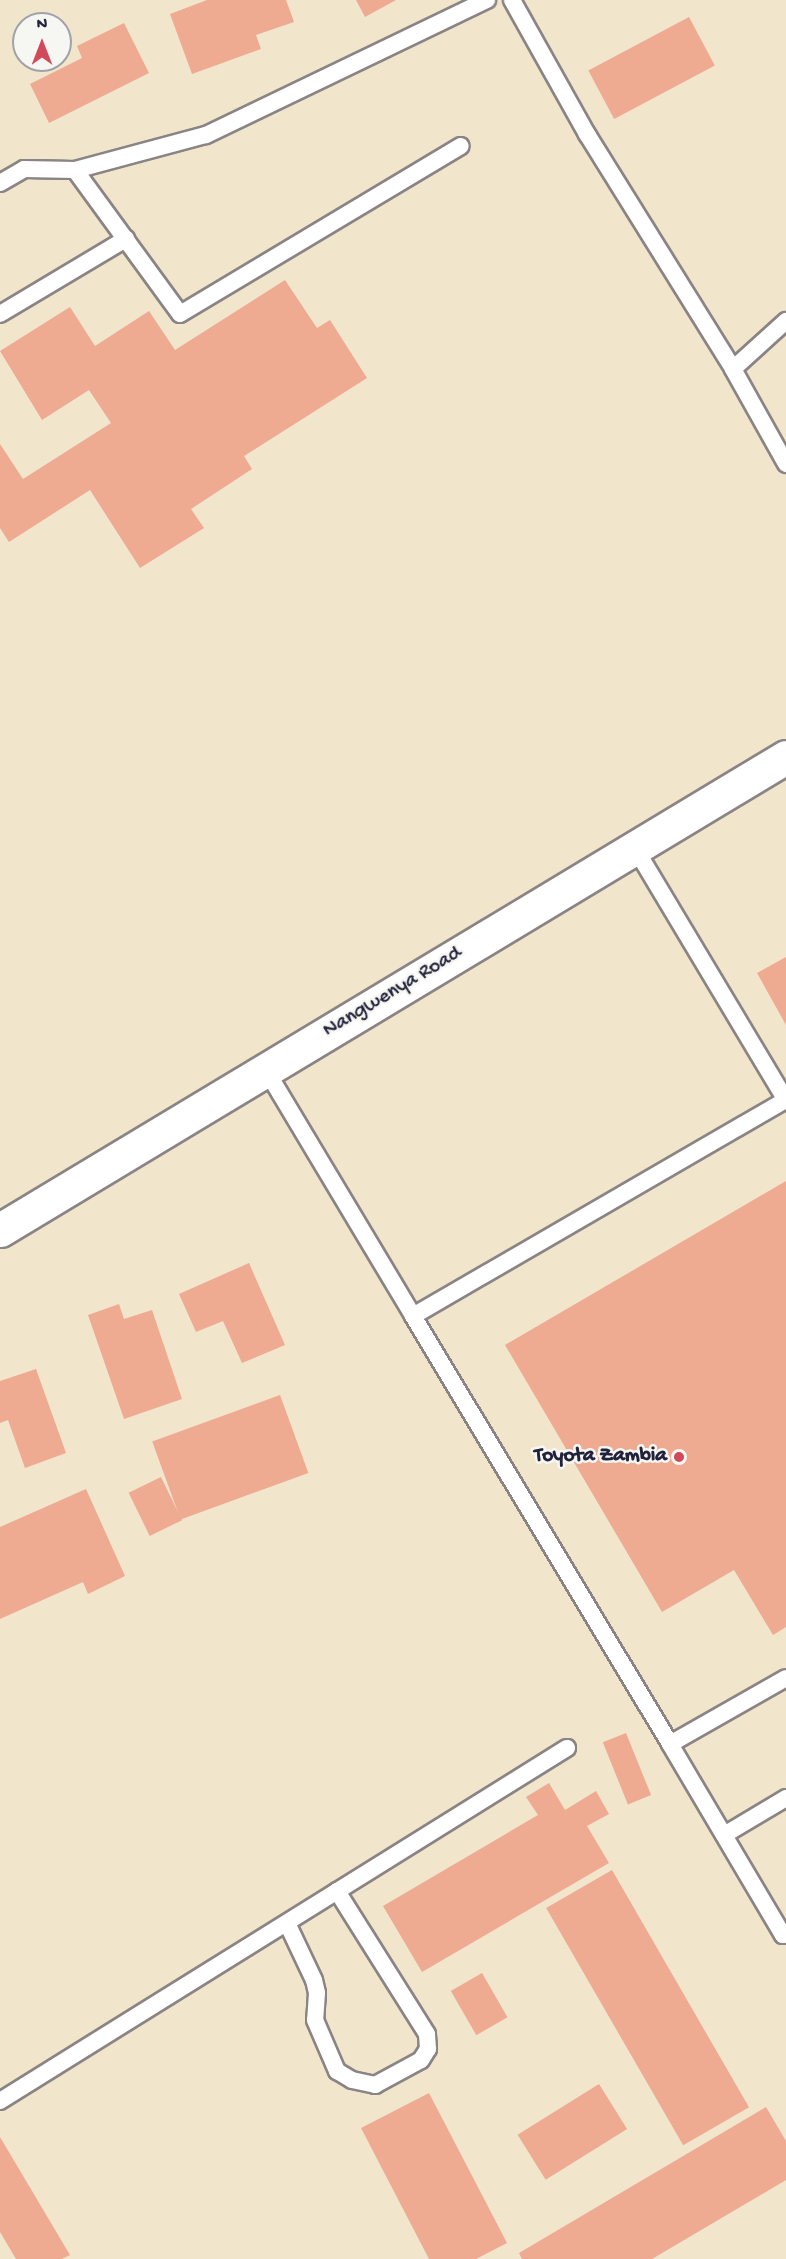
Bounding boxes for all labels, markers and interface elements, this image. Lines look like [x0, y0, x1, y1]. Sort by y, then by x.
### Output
north arrow [12, 12, 72, 72]
text: N [37, 16, 47, 35]
street label: Nangwenya Road [319, 942, 467, 1044]
place label: Toyota Zambia [534, 1444, 667, 1470]
marker: Toyota Zambia [672, 1450, 686, 1464]

